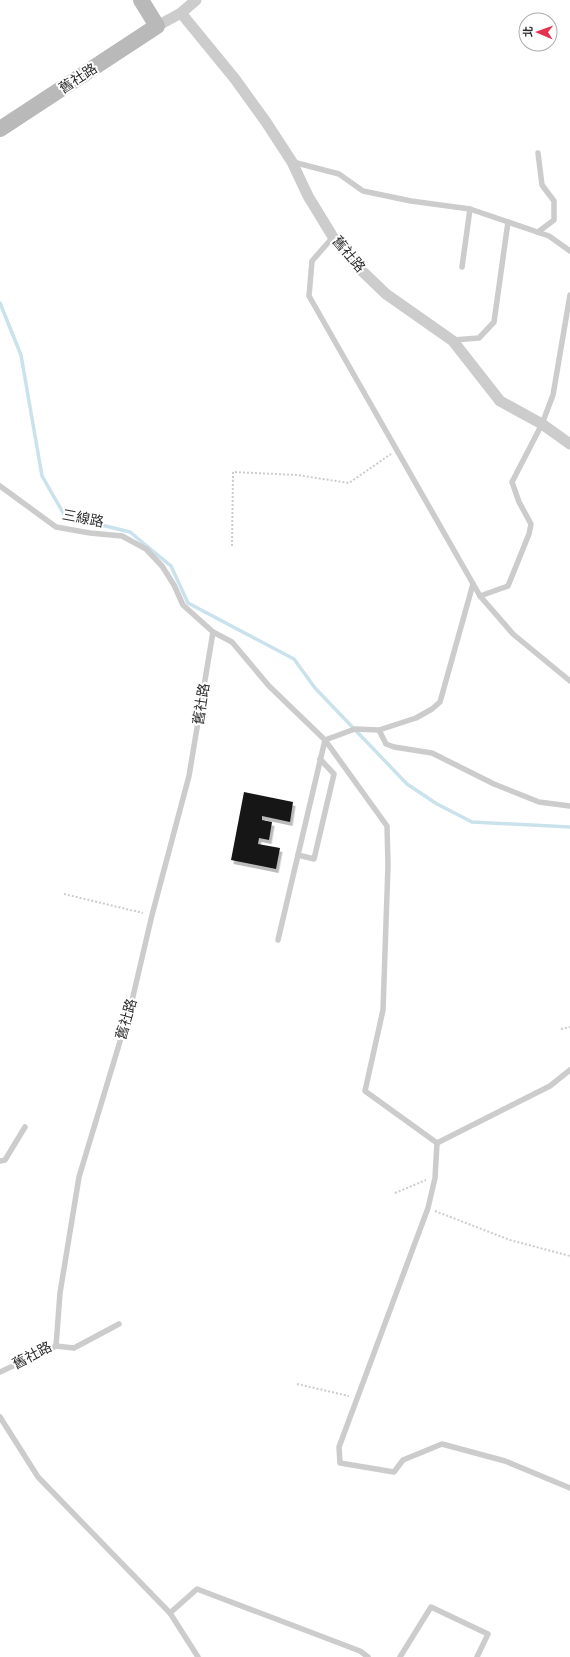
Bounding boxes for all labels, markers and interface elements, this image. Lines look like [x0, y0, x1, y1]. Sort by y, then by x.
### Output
north arrow [518, 12, 558, 52]
text: 北 [521, 26, 535, 37]
street label: 舊社路 [55, 59, 101, 97]
street label: 舊社路 [329, 232, 369, 276]
street label: 三線路 [61, 505, 105, 531]
street label: 舊社路 [189, 682, 213, 726]
street label: 舊社路 [112, 996, 140, 1042]
street label: 舊社路 [9, 1337, 55, 1373]

